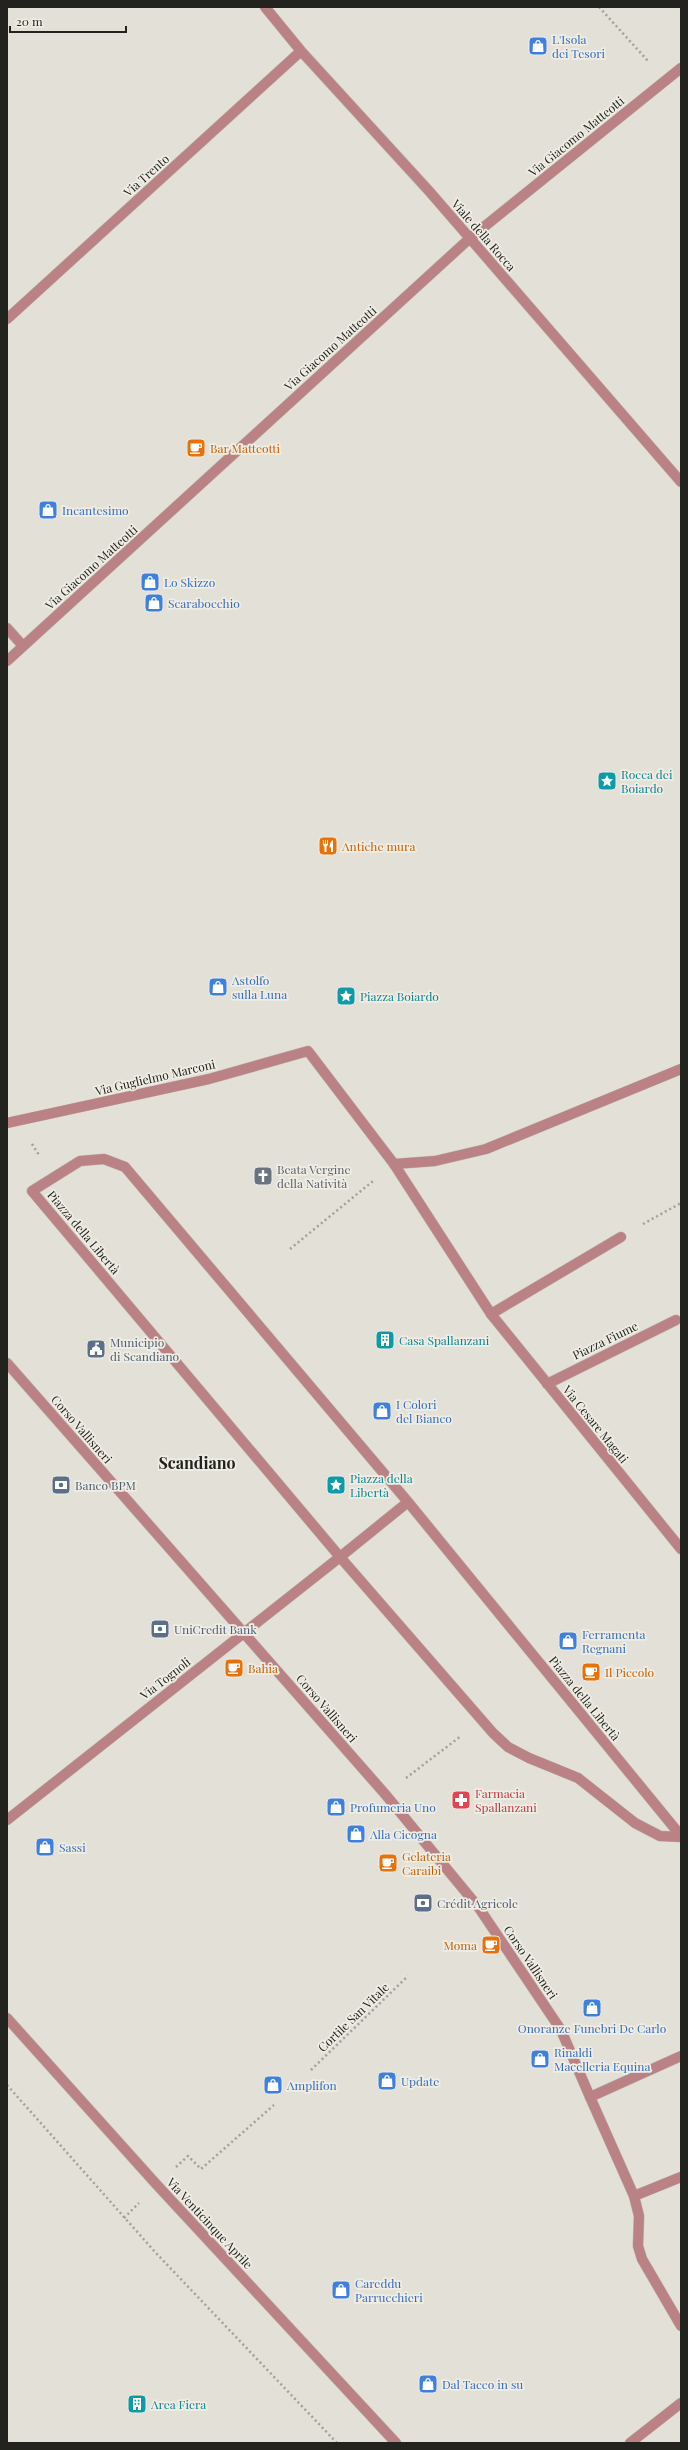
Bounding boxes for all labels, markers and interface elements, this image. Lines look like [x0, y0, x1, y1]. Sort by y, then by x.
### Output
scale bar [10, 8, 126, 34]
text: 20 m [16, 13, 43, 29]
place label: L'Isola dei Tesori [552, 31, 606, 61]
shop icon: L'Isola dei Tesori [527, 35, 549, 57]
street label: Via Giacomo Matteotti [524, 92, 628, 180]
street label: Via Trento [119, 150, 172, 200]
street label: Viale della Rocca [448, 195, 520, 274]
street label: Via Giacomo Matteotti [280, 302, 380, 394]
cafe icon: Bar Matteotti [185, 437, 207, 459]
place label: Bar Matteotti [210, 440, 281, 456]
shop icon: Incantesimo [37, 499, 59, 521]
place label: Incantesimo [62, 502, 129, 518]
street label: Via Giacomo Matteotti [41, 521, 141, 613]
shop icon: Lo Skizzo [139, 571, 161, 593]
place label: Lo Skizzo [164, 574, 216, 590]
shop icon: Scarabocchio [143, 592, 165, 614]
place label: Scarabocchio [168, 595, 240, 611]
place label: Rocca dei Boiardo [621, 766, 673, 796]
place icon: Rocca dei Boiardo [596, 770, 618, 792]
restaurant icon: Antiche mura [317, 835, 339, 857]
place label: Antiche mura [341, 838, 415, 854]
place label: Astolfo sulla Luna [231, 972, 287, 1002]
shop icon: Astolfo sulla Luna [207, 976, 229, 998]
place icon: Piazza Boiardo [335, 985, 357, 1007]
place label: Piazza Boiardo [360, 988, 439, 1004]
street label: Via Guglielmo Marconi [93, 1055, 217, 1099]
place label: Beata Vergine della Natività [277, 1161, 351, 1191]
church icon: Beata Vergine della Natività [252, 1165, 274, 1187]
street label: Piazza della Libertà [44, 1187, 124, 1277]
street label: Piazza Fiume [570, 1317, 640, 1363]
building icon: Casa Spallanzani [374, 1329, 396, 1351]
place label: Casa Spallanzani [399, 1332, 490, 1348]
place label: Municipio di Scandiano [110, 1334, 180, 1364]
public building icon: Municipio di Scandiano [85, 1338, 107, 1360]
street label: Via Cesare Magati [559, 1381, 633, 1467]
street label: Corso Vallisneri [48, 1392, 116, 1467]
place label: I Colori del Bianco [396, 1396, 452, 1426]
shop icon: I Colori del Bianco [371, 1400, 393, 1422]
district label: Scandiano [158, 1452, 236, 1473]
place label: Piazza della Libertà [350, 1470, 413, 1500]
bank icon: Banco BPM [50, 1474, 72, 1496]
place icon: Piazza della Libertà [325, 1474, 347, 1496]
place label: Banco BPM [75, 1477, 136, 1493]
bank icon: UniCredit Bank [149, 1618, 171, 1640]
place label: UniCredit Bank [174, 1621, 257, 1637]
place label: Ferramenta Regnani [582, 1626, 645, 1656]
shop icon: Ferramenta Regnani [557, 1630, 579, 1652]
street label: Piazza della Libertà [546, 1652, 624, 1744]
street label: Via Tognoli [136, 1653, 194, 1703]
cafe icon: Bahia [223, 1657, 245, 1679]
place label: Bahia [248, 1660, 278, 1676]
cafe icon: Il Piccolo [580, 1661, 602, 1683]
place label: Il Piccolo [605, 1664, 654, 1680]
street label: Corso Vallisneri [293, 1671, 361, 1746]
place label: Farmacia Spallanzani [475, 1785, 537, 1815]
pharmacy icon: Farmacia Spallanzani [450, 1789, 472, 1811]
shop icon: Profumeria Uno [325, 1796, 347, 1818]
place label: Profumeria Uno [350, 1799, 436, 1815]
shop icon: Alla Cicogna [345, 1823, 367, 1845]
place label: Alla Cicogna [369, 1826, 437, 1842]
shop icon: Sassi [34, 1836, 56, 1858]
place label: Sassi [59, 1839, 86, 1855]
place label: Gelateria Caraibi [402, 1848, 451, 1878]
cafe icon: Gelateria Caraibi [377, 1852, 399, 1874]
bank icon: Crédit Agricole [412, 1892, 434, 1914]
place label: Crédit Agricole [437, 1895, 518, 1911]
street label: Corso Vallisneri [501, 1922, 562, 2002]
cafe icon: Moma [480, 1934, 502, 1956]
place label: Moma [444, 1937, 477, 1953]
street label: Cortile San Vitale [314, 1979, 392, 2055]
shop icon: Onoranze Funebri De Carlo [581, 1997, 603, 2019]
place label: Onoranze Funebri De Carlo [518, 2020, 667, 2036]
place label: Rinaldi Macelleria Equina [554, 2044, 650, 2074]
shop icon: Rinaldi Macelleria Equina [529, 2048, 551, 2070]
shop icon: Update [376, 2070, 398, 2092]
place label: Update [401, 2073, 439, 2089]
shop icon: Amplifon [262, 2074, 284, 2096]
place label: Amplifon [286, 2077, 337, 2093]
street label: Via Venticinque Aprile [163, 2173, 256, 2272]
place label: Careddu Parrucchieri [355, 2275, 423, 2305]
shop icon: Careddu Parrucchieri [330, 2279, 352, 2301]
shop icon: Dal Tacco in su [417, 2373, 439, 2395]
place label: Dal Tacco in su [442, 2376, 523, 2392]
building icon: Area Fiera [126, 2393, 148, 2415]
place label: Area Fiera [150, 2396, 206, 2412]

